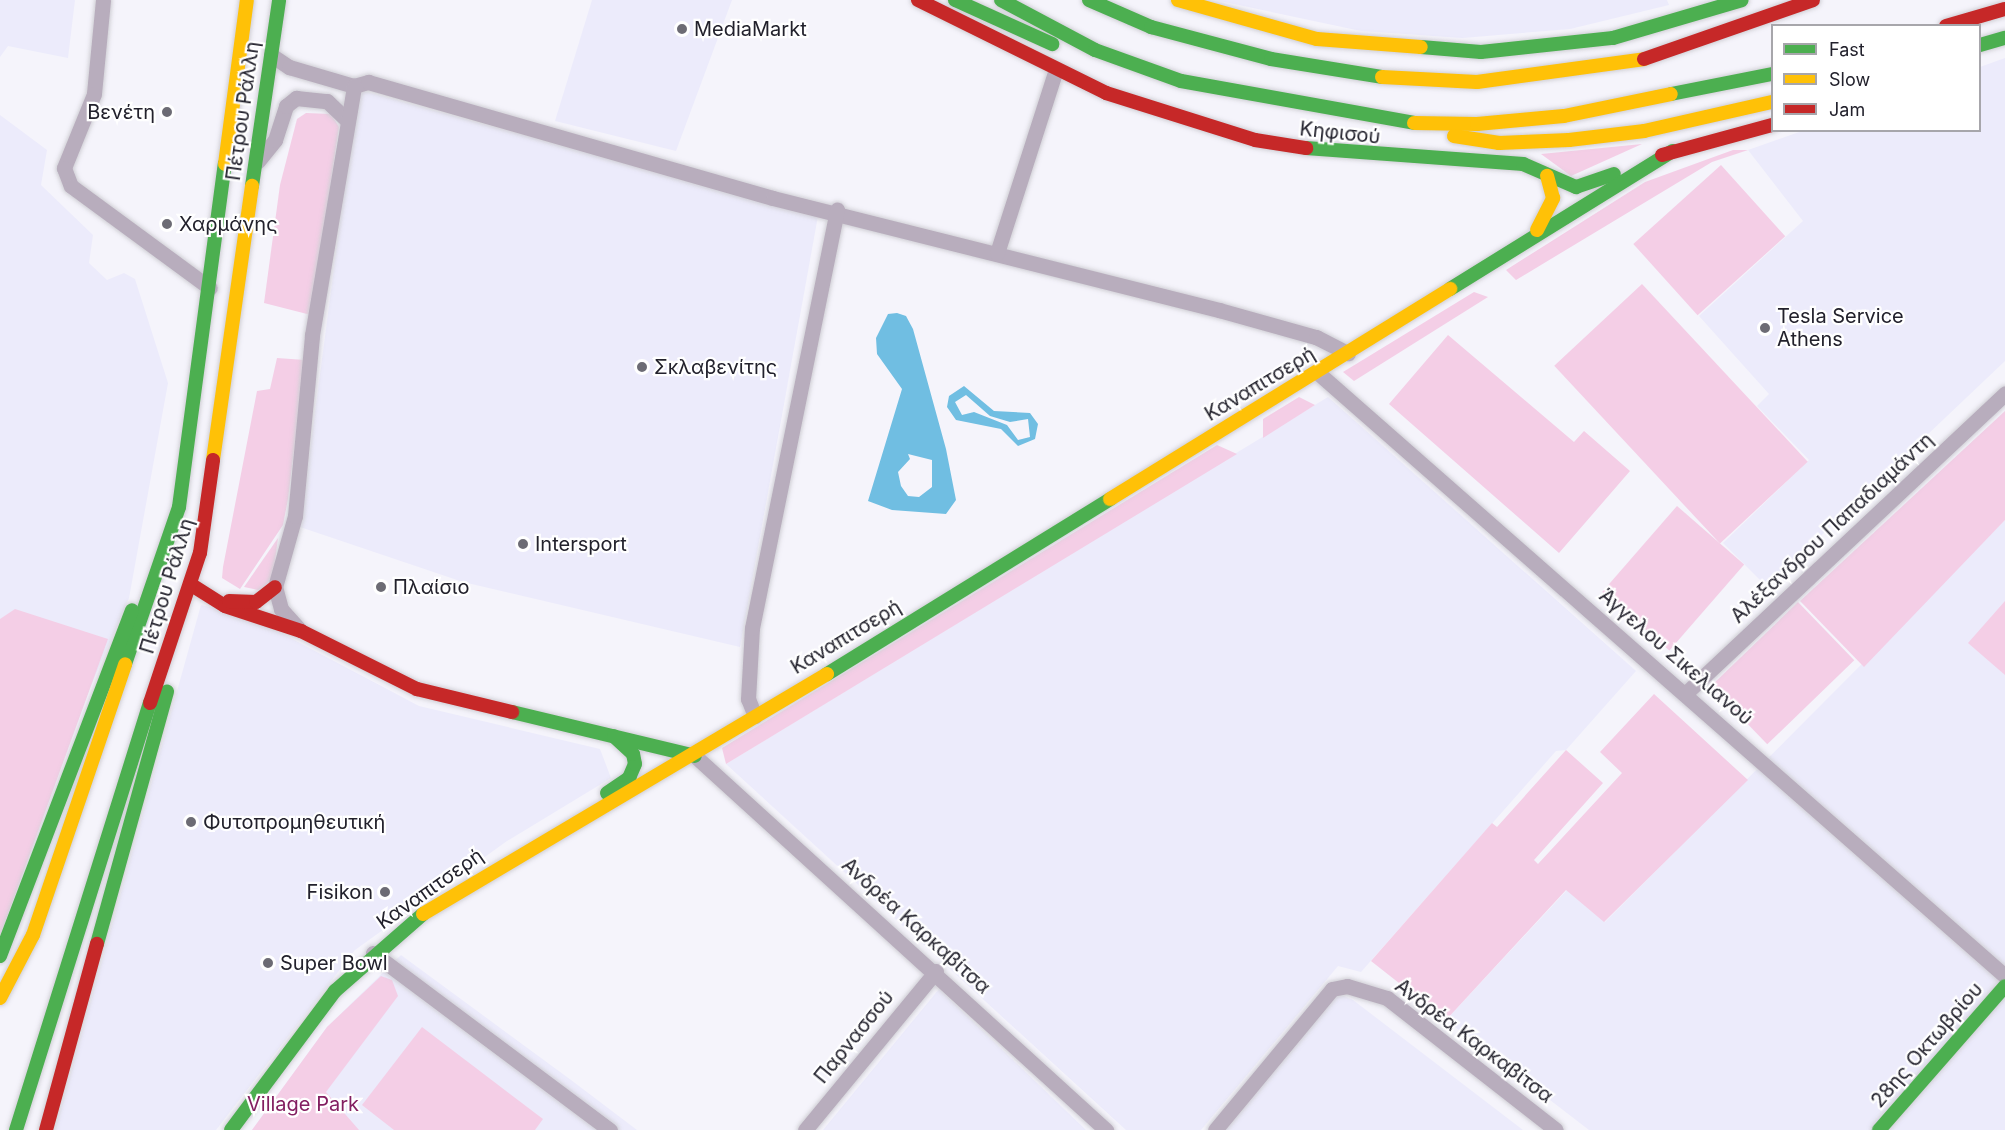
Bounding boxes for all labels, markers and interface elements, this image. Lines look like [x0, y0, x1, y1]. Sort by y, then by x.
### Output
place label: MediaMarkt [694, 17, 807, 41]
marker: MediaMarkt [675, 22, 689, 36]
legend [1771, 24, 1981, 132]
text: Fast [1829, 39, 1865, 60]
street label: Πέτρου Ράλλη [221, 40, 265, 182]
text: Slow [1829, 69, 1870, 90]
text: Jam [1829, 99, 1865, 120]
place label: Βενέτη [87, 100, 155, 124]
marker: Βενέτη [160, 105, 174, 119]
street label: Κηφισού [1298, 117, 1382, 149]
place label: Χαρμάνης [179, 212, 278, 236]
marker: Χαρμάνης [160, 217, 174, 231]
place label: Tesla Service Athens [1777, 304, 1904, 351]
marker: Tesla Service Athens [1758, 321, 1772, 335]
street label: Καναπιτσερή [1200, 342, 1320, 426]
place label: Σκλαβενίτης [654, 355, 777, 379]
marker: Σκλαβενίτης [635, 360, 649, 374]
street label: Αλέξανδρου Παπαδιαμάντη [1726, 428, 1938, 628]
street label: Πέτρου Ράλλη [135, 515, 199, 657]
place label: Intersport [535, 532, 627, 556]
marker: Intersport [516, 537, 530, 551]
place label: Πλαίσιο [393, 575, 469, 599]
marker: Πλαίσιο [374, 580, 388, 594]
street label: Άγγελου Σικελιανού [1594, 584, 1758, 730]
street label: Καναπιτσερή [786, 595, 906, 679]
place label: Φυτοπρομηθευτική [203, 810, 385, 834]
marker: Φυτοπρομηθευτική [184, 815, 198, 829]
street label: Καναπιτσερή [372, 843, 488, 935]
street label: Ανδρέα Καρκαβίτσα [837, 853, 995, 999]
place label: Fisikon [307, 880, 373, 904]
marker: Fisikon [378, 885, 392, 899]
place label: Super Bowl [280, 951, 388, 975]
marker: Super Bowl [261, 956, 275, 970]
street label: Ανδρέα Καρκαβίτσα [1390, 974, 1558, 1108]
street label: 28ης Οκτωβρίου [1866, 977, 1988, 1113]
street label: Παρνασσού [809, 986, 899, 1088]
park label: Village Park [247, 1092, 359, 1116]

